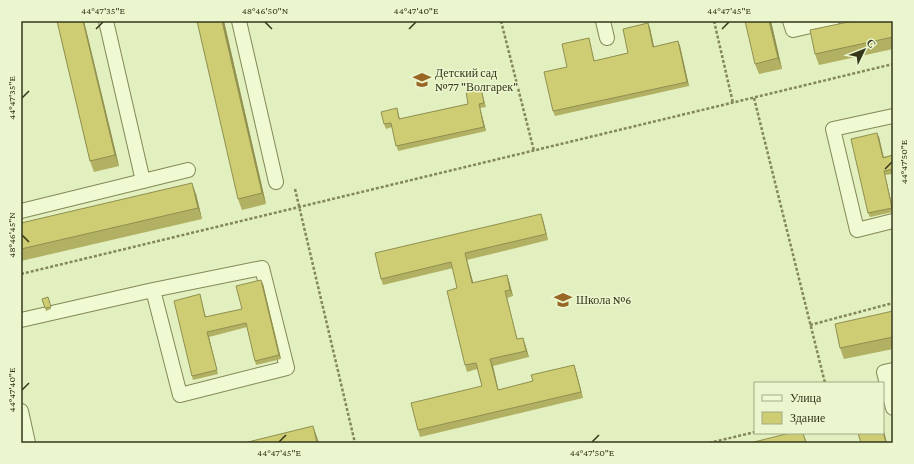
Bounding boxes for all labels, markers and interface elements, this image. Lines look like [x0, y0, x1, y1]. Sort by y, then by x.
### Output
text: 44°47'35"E [81, 5, 126, 16]
text: 48°46'50"N [242, 5, 289, 16]
text: 44°47'40"E [394, 5, 439, 16]
text: 44°47'45"E [707, 5, 752, 16]
north arrow [844, 30, 884, 70]
text: С [864, 36, 878, 50]
place label: Детский сад №77 "Волгарек" [435, 66, 518, 94]
school or university icon: Детский сад №77 "Волгарек" [412, 70, 432, 90]
text: 44°47'35"E [6, 75, 17, 120]
text: 44°47'50"E [898, 139, 909, 184]
text: 48°46'45"N [6, 212, 17, 258]
school or university icon: Школа №6 [553, 290, 573, 310]
place label: Школа №6 [576, 293, 631, 307]
text: 44°47'40"E [6, 367, 17, 412]
legend [754, 382, 884, 434]
text: Улица [790, 391, 822, 405]
text: Здание [790, 411, 825, 425]
text: 44°47'45"E [257, 447, 302, 458]
text: 44°47'50"E [570, 447, 615, 458]

